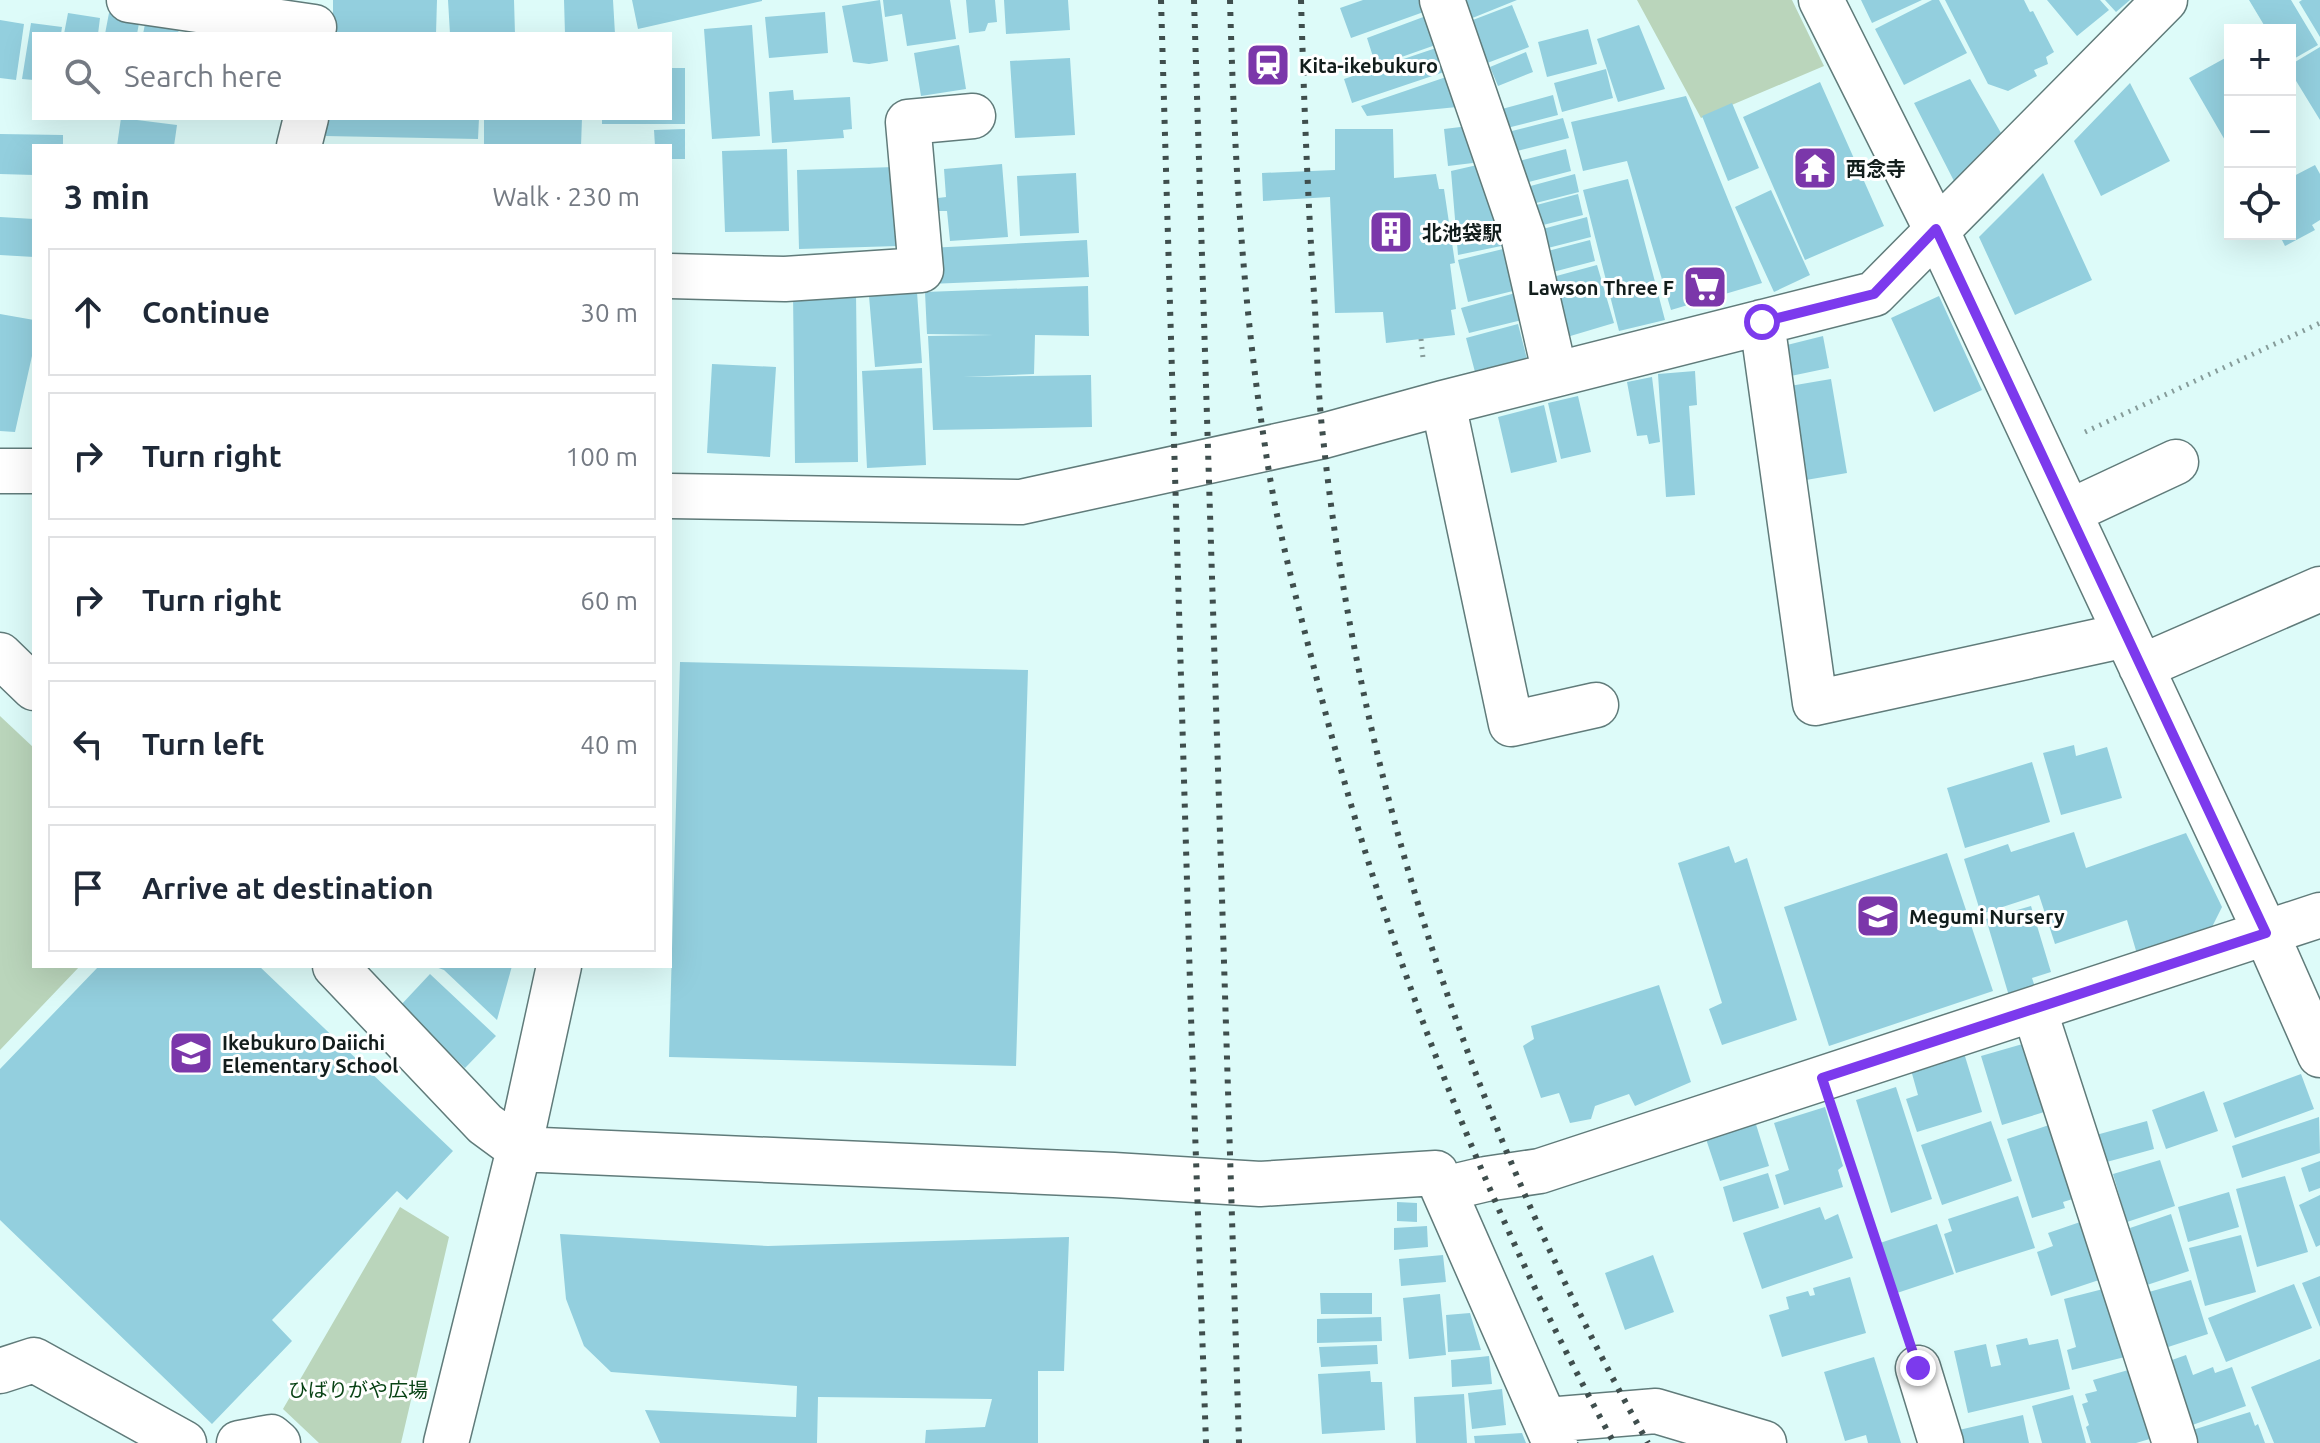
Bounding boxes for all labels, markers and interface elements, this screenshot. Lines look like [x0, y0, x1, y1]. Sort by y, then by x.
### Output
map controls [2224, 24, 2296, 240]
button: + [2224, 24, 2296, 96]
search box [32, 32, 672, 120]
station icon: Kita-ikebukuro [1244, 41, 1292, 89]
icon: search [60, 54, 104, 98]
place label: Kita-ikebukuro [1299, 54, 1438, 77]
text: Search here [124, 59, 283, 93]
button: − [2224, 96, 2296, 168]
temple icon: 西念寺 [1791, 144, 1839, 192]
place label: 西念寺 [1846, 157, 1906, 180]
button: locate [2224, 168, 2296, 240]
text: 3 min [64, 177, 150, 215]
text: Walk · 230 m [492, 182, 640, 211]
building icon: 北池袋駅 [1367, 208, 1415, 256]
place label: 北池袋駅 [1422, 221, 1502, 244]
supermarket icon: Lawson Three F [1681, 263, 1729, 311]
place label: Lawson Three F [1528, 276, 1674, 299]
icon: ahead [66, 290, 110, 334]
text: Continue [142, 295, 270, 329]
text: 30 m [580, 298, 638, 327]
route start [1744, 304, 1780, 340]
icon: right [66, 434, 110, 478]
text: Turn right [142, 439, 282, 473]
text: 100 m [566, 442, 638, 471]
icon: right [66, 578, 110, 622]
text: Turn right [142, 583, 282, 617]
text: 60 m [580, 586, 638, 615]
icon: left [66, 722, 110, 766]
text: Turn left [142, 727, 264, 761]
text: 40 m [580, 730, 638, 759]
icon: arrive [66, 866, 110, 910]
text: Arrive at destination [142, 871, 434, 905]
school or university icon: Megumi Nursery [1854, 892, 1902, 940]
place label: Megumi Nursery [1909, 905, 2065, 928]
school or university icon: Ikebukuro Daiichi Elementary School [167, 1029, 215, 1077]
place label: Ikebukuro Daiichi Elementary School [222, 1031, 398, 1077]
route end [1900, 1350, 1936, 1386]
park label: ひばりがや広場 [288, 1378, 428, 1401]

